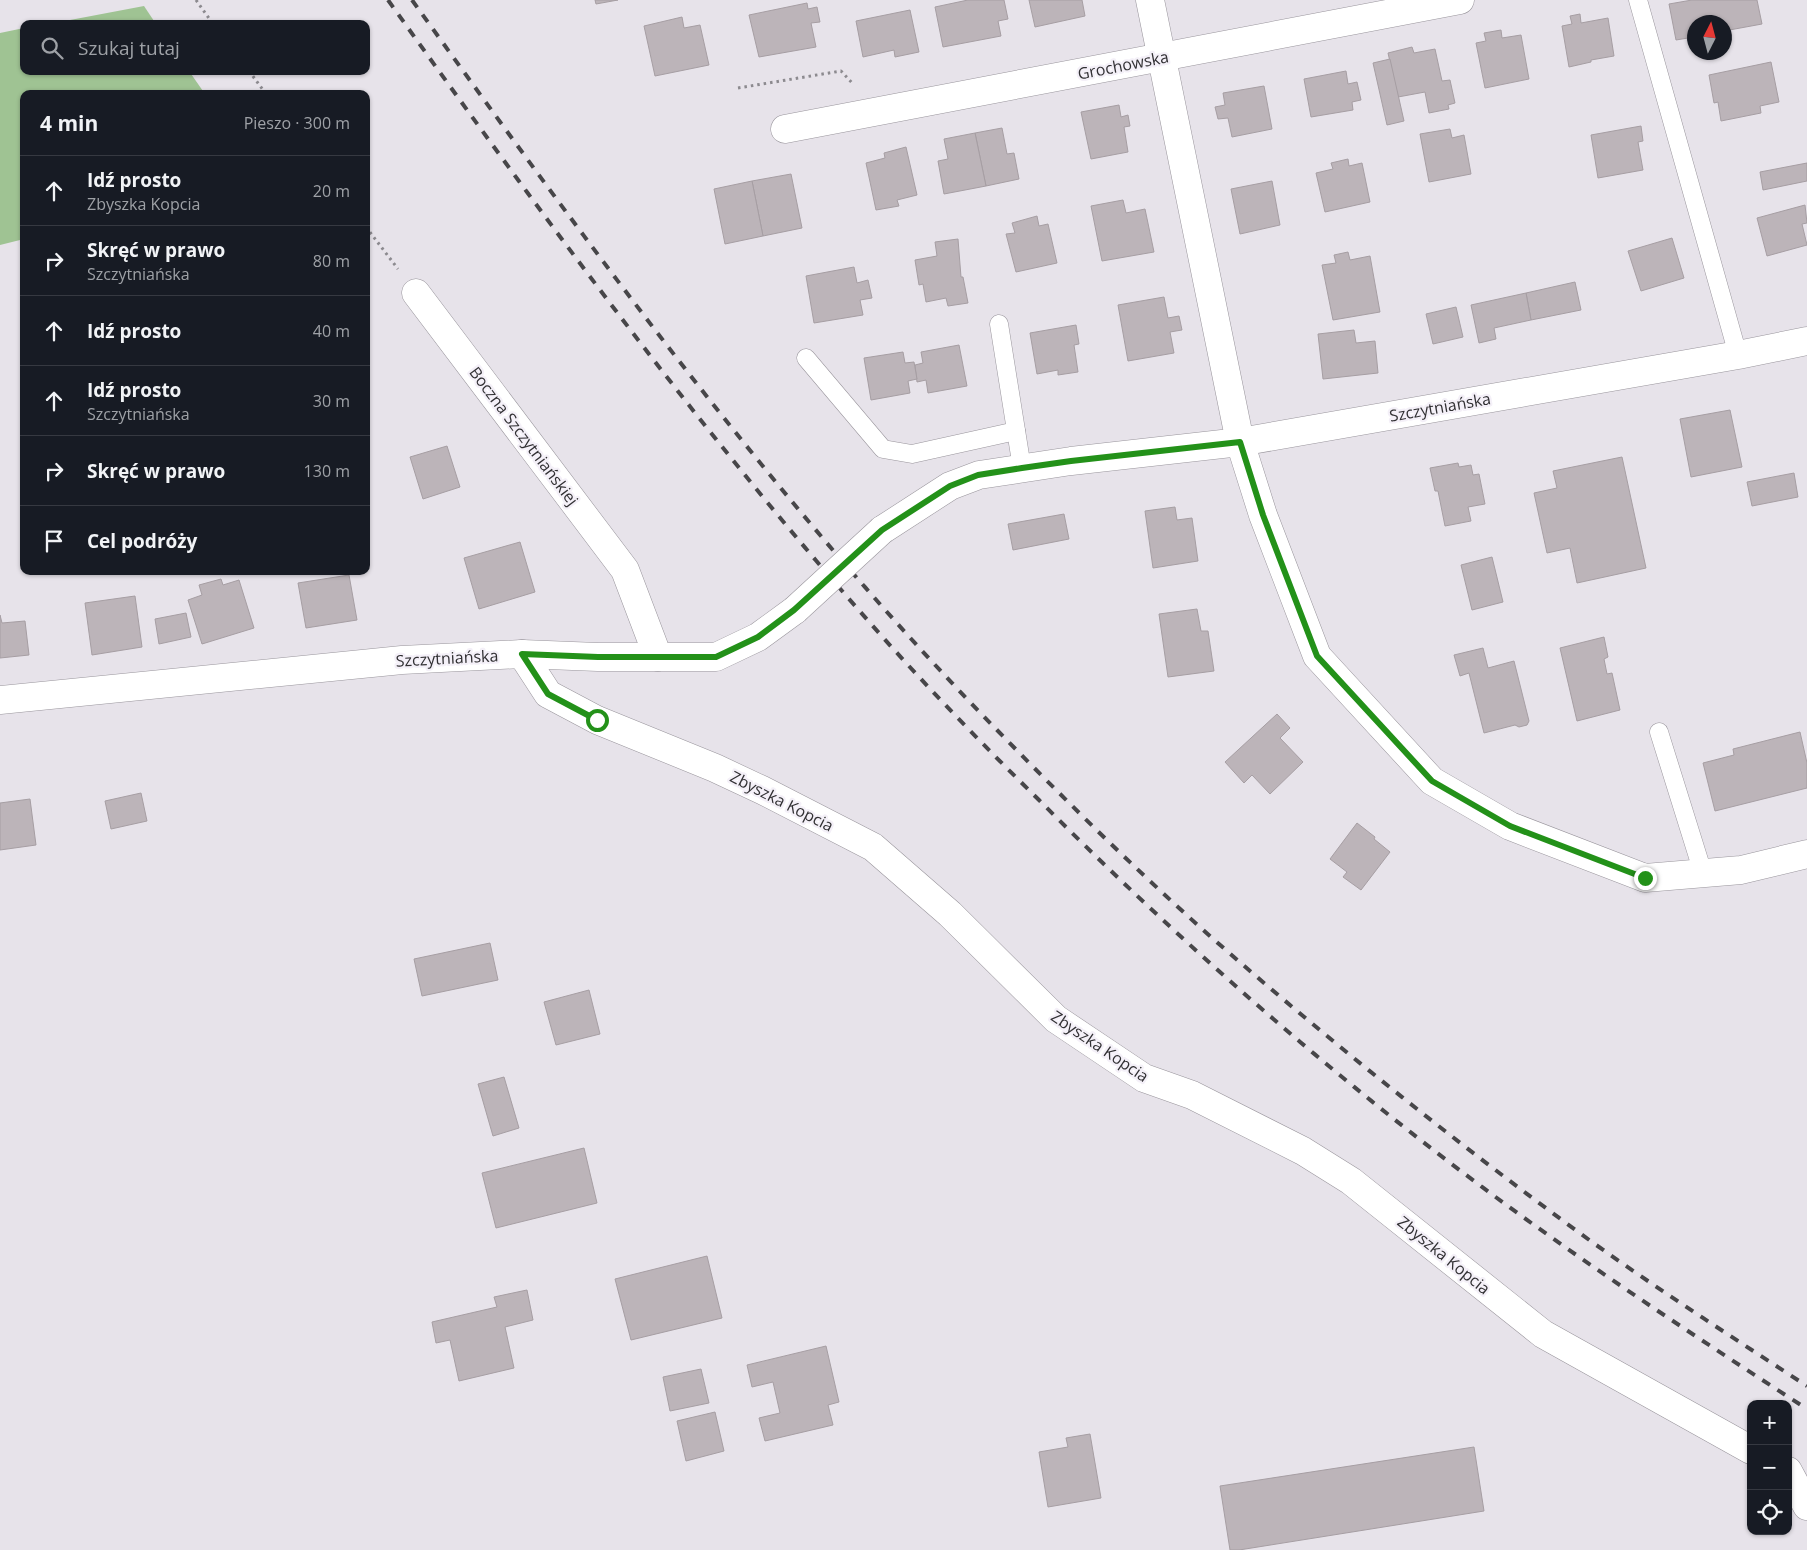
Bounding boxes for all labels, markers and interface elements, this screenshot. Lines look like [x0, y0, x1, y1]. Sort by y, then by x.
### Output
north arrow [1687, 15, 1732, 60]
search box [20, 20, 370, 75]
icon: search [38, 34, 66, 62]
text: Szukaj tutaj [78, 35, 180, 61]
street label: Grochowska [1076, 45, 1170, 85]
text: 4 min [40, 109, 98, 137]
text: Pieszo · 300 m [244, 112, 350, 134]
text: Idź prosto [87, 167, 181, 193]
icon: ahead [40, 177, 68, 205]
text: 20 m [313, 180, 350, 202]
text: Zbyszka Kopcia [87, 193, 200, 215]
text: Skręć w prawo [87, 237, 225, 263]
icon: right [40, 247, 68, 275]
text: 80 m [313, 250, 350, 272]
text: Szczytniańska [87, 263, 190, 285]
icon: ahead [40, 317, 68, 345]
text: Idź prosto [87, 318, 181, 344]
text: 40 m [313, 320, 350, 342]
street label: Boczna Szczytniańskiej [464, 362, 584, 510]
text: Idź prosto [87, 377, 181, 403]
icon: ahead [40, 387, 68, 415]
street label: Szczytniańska [1388, 387, 1492, 427]
text: 30 m [313, 390, 350, 412]
text: Szczytniańska [87, 403, 190, 425]
icon: right [40, 457, 68, 485]
text: Skręć w prawo [87, 458, 225, 484]
text: 130 m [304, 460, 350, 482]
icon: arrive [40, 527, 68, 555]
text: Cel podróży [87, 528, 197, 554]
street label: Szczytniańska [395, 644, 499, 672]
route start [586, 709, 609, 732]
street label: Zbyszka Kopcia [727, 765, 837, 837]
route end [1634, 867, 1657, 890]
street label: Zbyszka Kopcia [1047, 1005, 1153, 1087]
street label: Zbyszka Kopcia [1393, 1211, 1495, 1299]
map controls [1747, 1400, 1792, 1535]
button: + [1747, 1400, 1792, 1445]
button: − [1747, 1445, 1792, 1490]
button: locate [1747, 1490, 1792, 1535]

